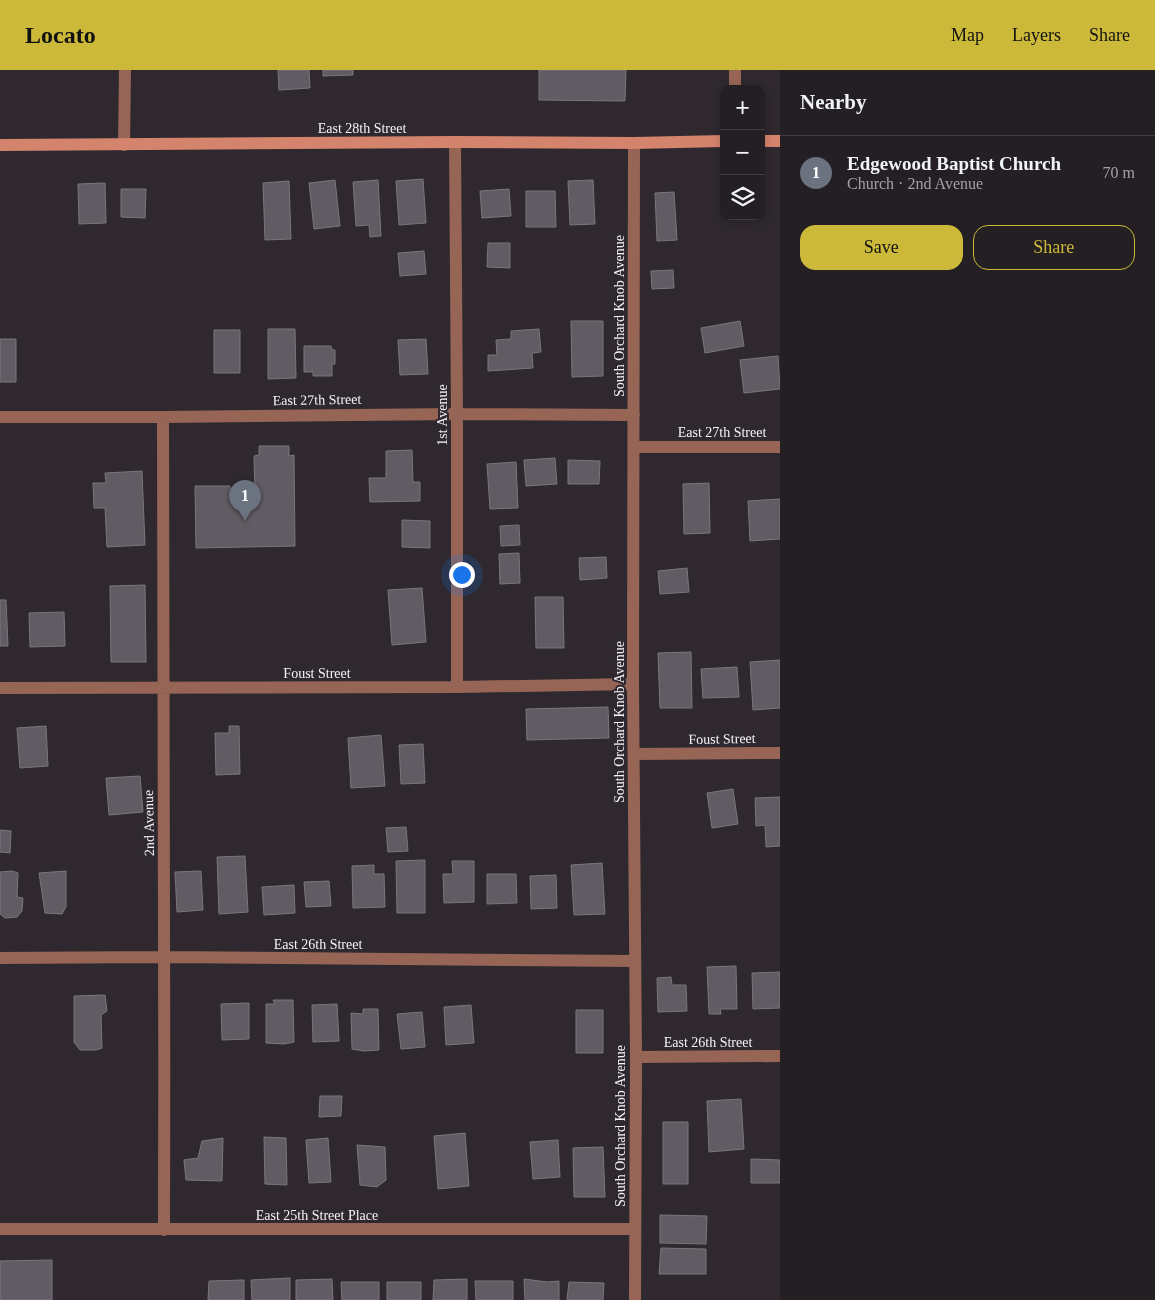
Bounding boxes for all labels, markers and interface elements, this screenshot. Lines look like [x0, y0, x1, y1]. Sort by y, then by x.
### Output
text: Locato [25, 22, 96, 48]
text: Map [951, 25, 984, 45]
text: Layers [1012, 25, 1061, 45]
text: Share [1089, 25, 1130, 45]
map controls [720, 85, 765, 220]
button: + [720, 85, 765, 130]
text: Nearby [800, 90, 867, 114]
street label: East 28th Street [318, 121, 406, 136]
button: − [720, 130, 765, 175]
text: Edgewood Baptist Church [847, 153, 1061, 174]
text: 1 [812, 164, 820, 181]
text: 70 m [1103, 164, 1135, 181]
button: layers [720, 175, 765, 220]
text: Church · 2nd Avenue [847, 175, 983, 192]
button: Save [800, 225, 963, 270]
button: Share [973, 225, 1135, 270]
street label: South Orchard Knob Avenue [612, 235, 627, 397]
street label: 1st Avenue [435, 384, 450, 446]
street label: East 27th Street [273, 392, 362, 408]
street label: East 27th Street [678, 425, 766, 440]
pin: 1 [229, 480, 261, 521]
your location [449, 562, 475, 588]
street label: South Orchard Knob Avenue [612, 641, 627, 803]
street label: Foust Street [283, 666, 351, 681]
street label: Foust Street [688, 731, 756, 747]
street label: 2nd Avenue [141, 790, 157, 856]
street label: East 26th Street [274, 937, 362, 952]
street label: East 26th Street [664, 1035, 752, 1050]
street label: South Orchard Knob Avenue [613, 1045, 628, 1207]
street label: East 25th Street Place [256, 1208, 378, 1223]

